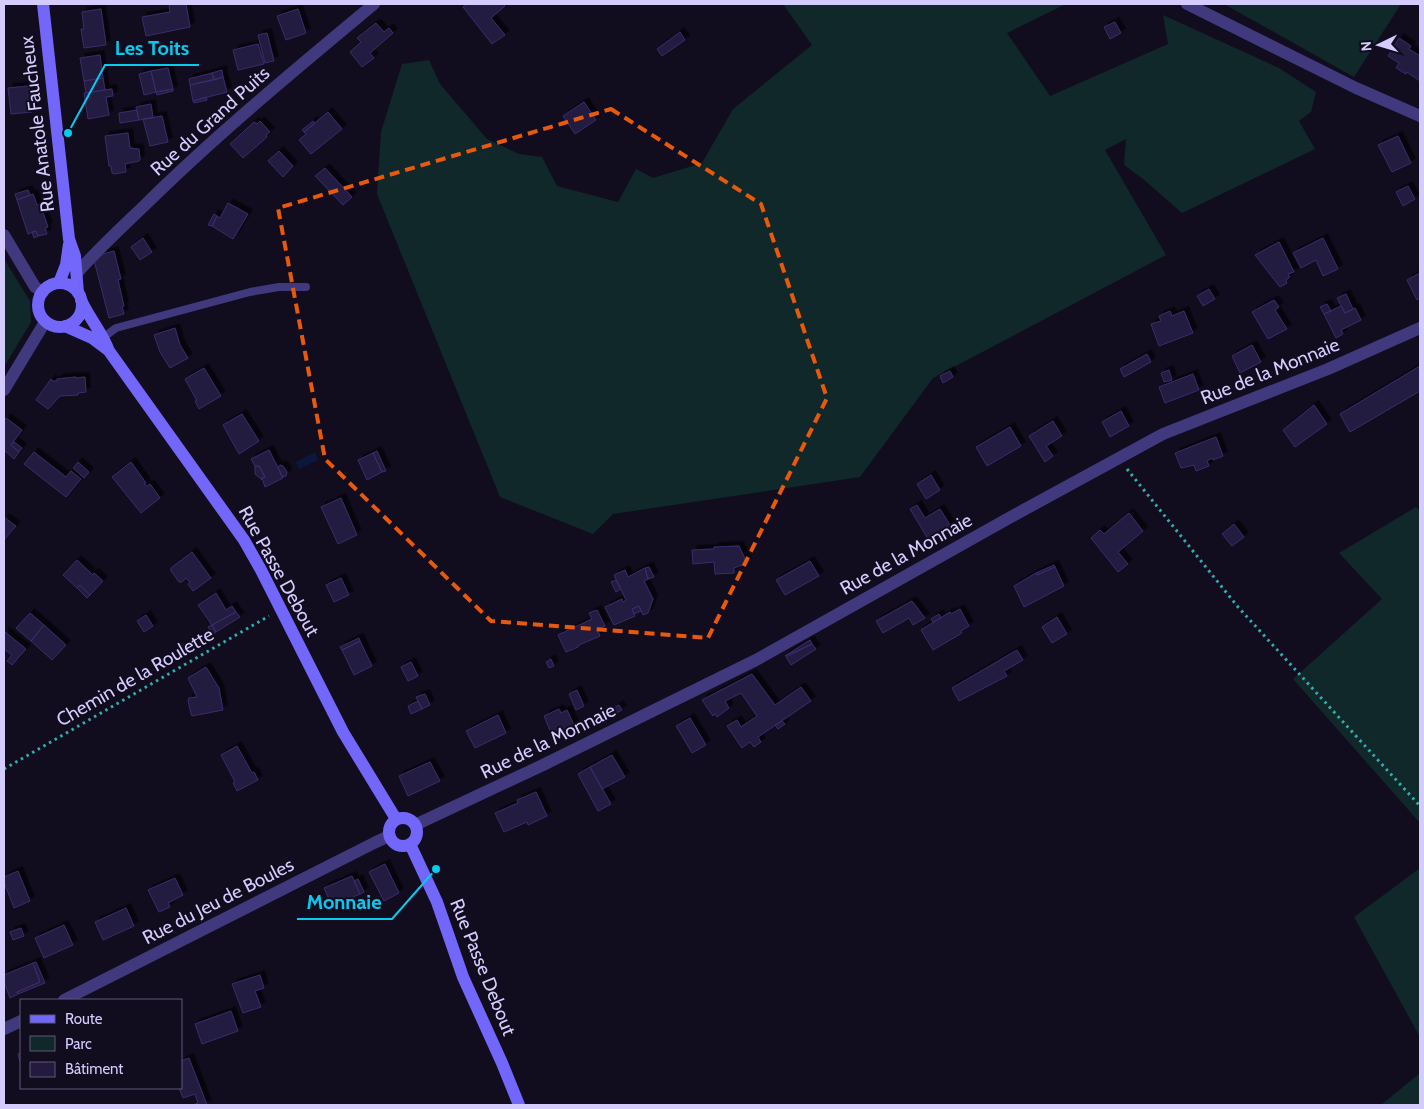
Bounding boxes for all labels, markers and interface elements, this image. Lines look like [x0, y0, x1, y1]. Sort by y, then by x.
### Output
north arrow [1354, 20, 1404, 70]
callout: Les Toits [105, 30, 199, 65]
street label: Rue Anatole Faucheux [15, 35, 59, 213]
text: Les Toits [115, 36, 189, 60]
text: N [1357, 40, 1375, 52]
street label: Rue du Grand Puits [146, 61, 274, 180]
street label: Rue de la Monnaie [1197, 333, 1343, 409]
street label: Rue Passe Debout [234, 502, 325, 641]
street label: Rue de la Monnaie [836, 508, 976, 600]
street label: Chemin de la Roulette [52, 622, 218, 731]
street label: Rue de la Monnaie [477, 698, 620, 784]
street label: Rue du Jeu de Boules [138, 853, 298, 949]
callout: Monnaie [297, 884, 392, 919]
text: Monnaie [307, 890, 381, 914]
street label: Rue Passe Debout [445, 895, 521, 1039]
legend [20, 999, 182, 1089]
text: Route [65, 1010, 103, 1028]
text: Parc [65, 1035, 92, 1053]
text: Bâtiment [65, 1060, 123, 1078]

